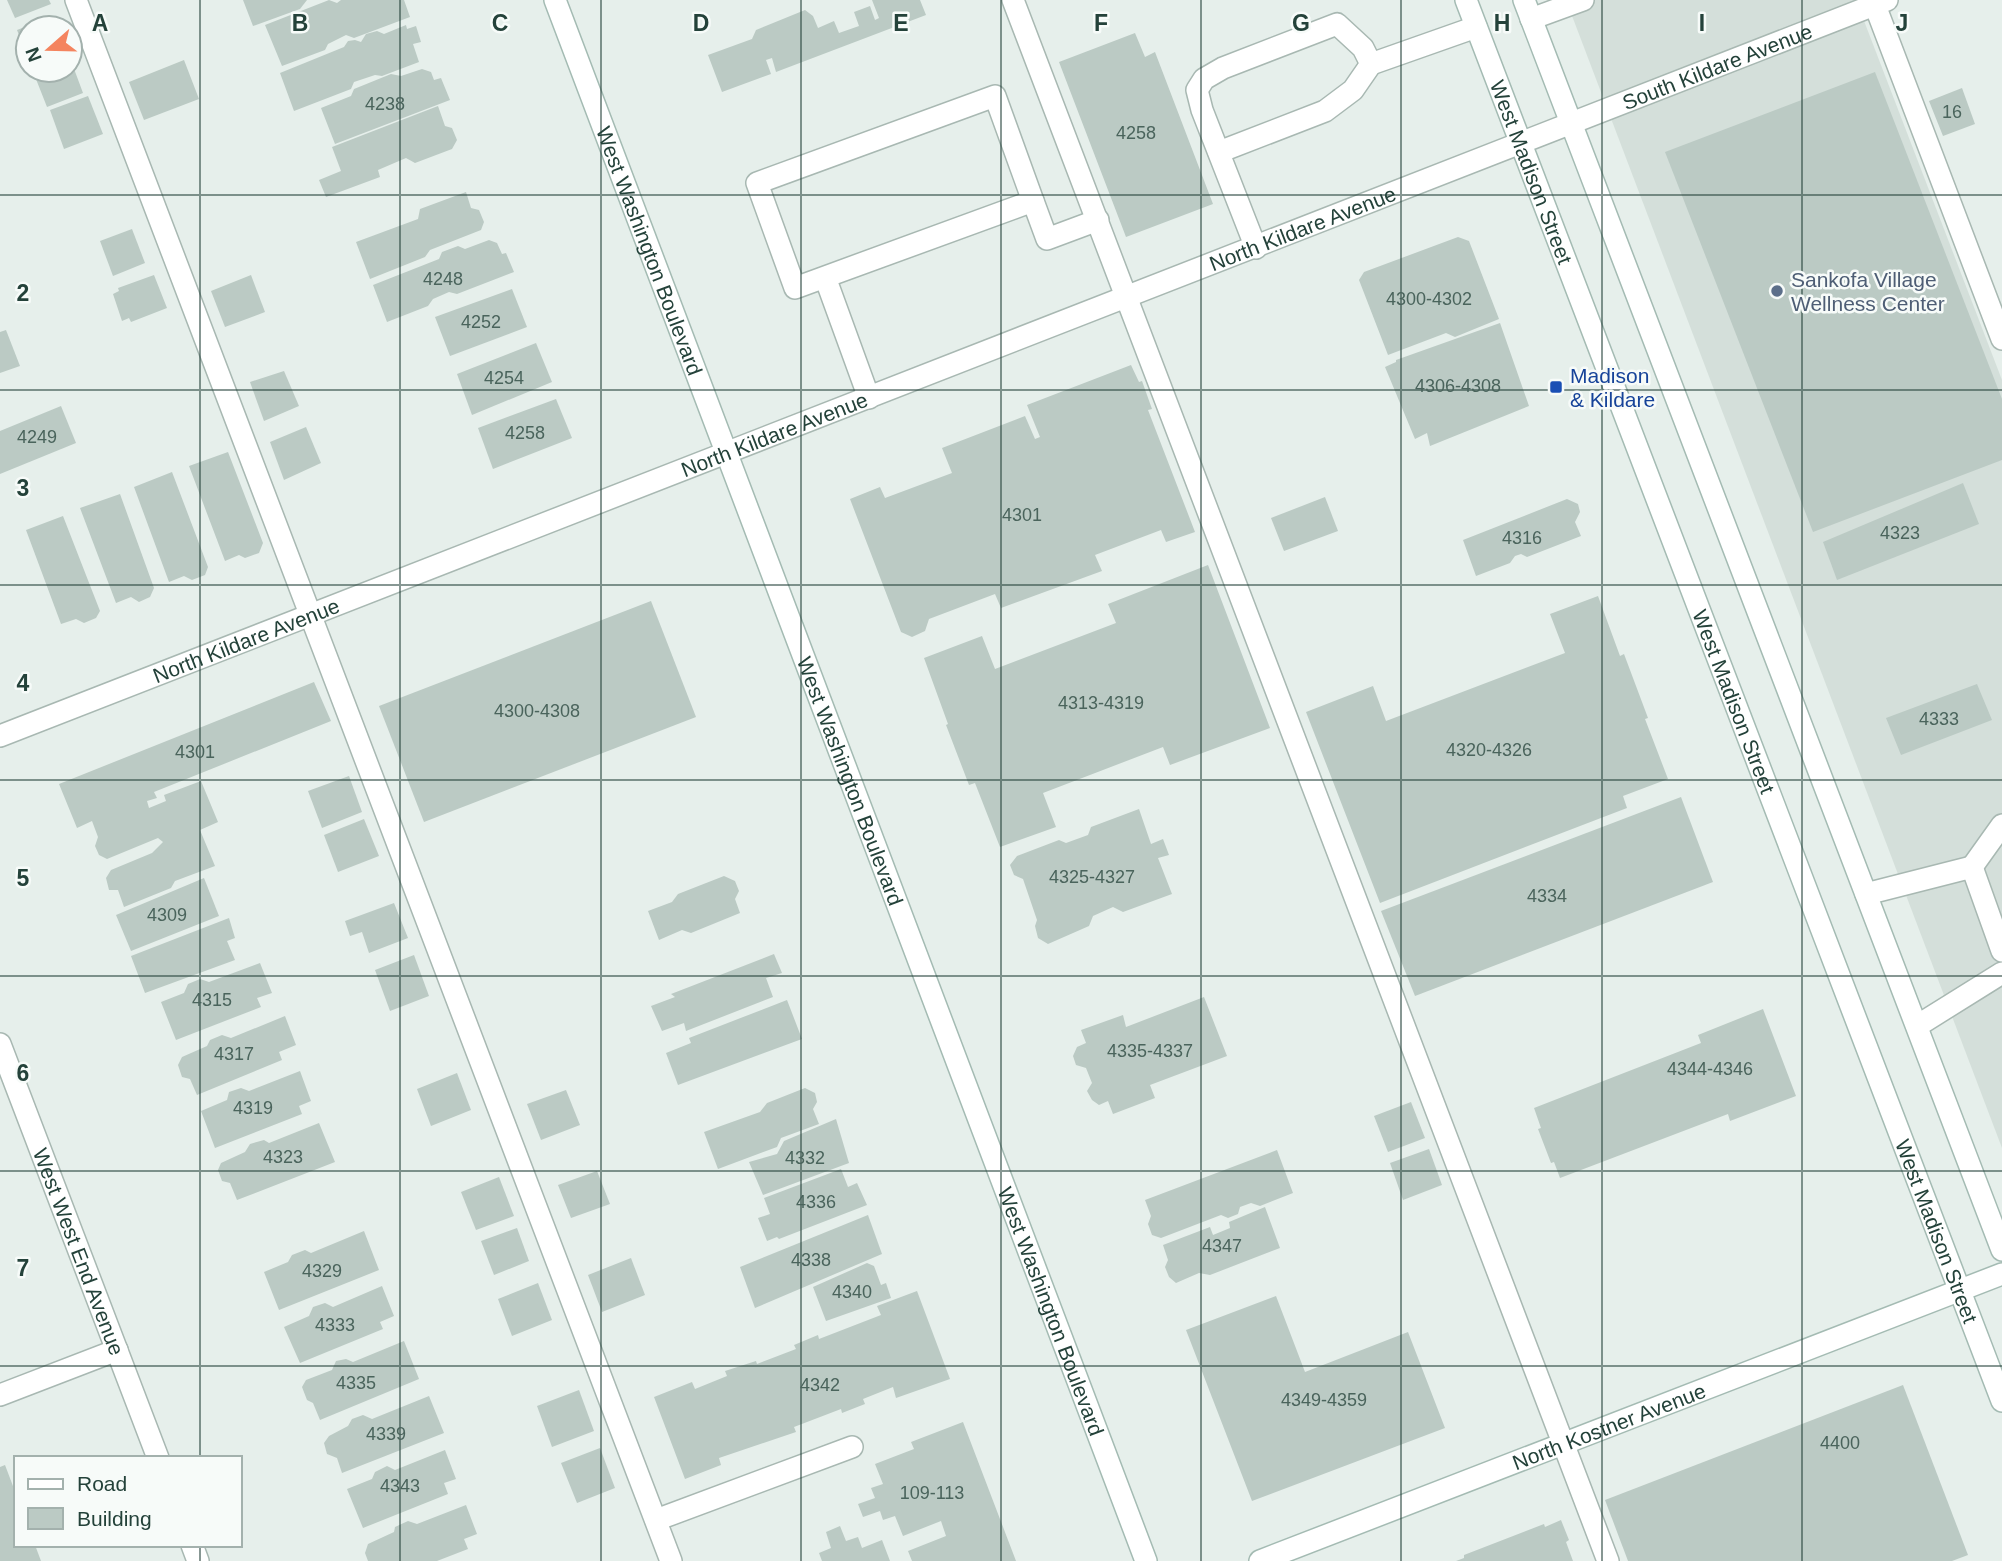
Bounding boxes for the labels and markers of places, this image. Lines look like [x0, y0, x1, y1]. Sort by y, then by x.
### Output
place label: Sankofa Village Wellness Center [1791, 268, 1945, 315]
marker: Sankofa Village Wellness Center [1769, 283, 1785, 299]
place label: Madison & Kildare [1570, 364, 1655, 411]
marker: Madison & Kildare [1548, 379, 1564, 395]

